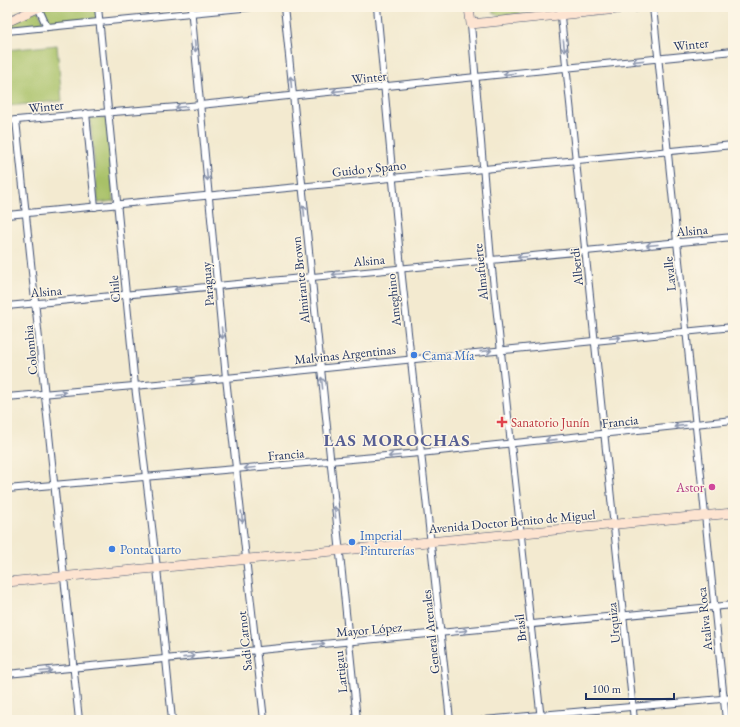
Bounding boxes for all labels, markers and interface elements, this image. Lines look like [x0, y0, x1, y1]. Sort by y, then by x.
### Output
street label: Winter [673, 34, 710, 55]
one-way arrow [191, 39, 199, 52]
one-way arrow [561, 39, 568, 52]
one-way arrow [632, 57, 645, 64]
street label: Winter [351, 67, 388, 88]
one-way arrow [503, 70, 516, 78]
one-way arrow [288, 76, 295, 89]
one-way arrow [332, 87, 345, 95]
street label: Winter [28, 96, 65, 117]
one-way arrow [175, 103, 188, 110]
street label: Guido y Spano [331, 156, 407, 181]
one-way arrow [204, 168, 211, 181]
one-way arrow [301, 205, 308, 218]
street label: Alsina [675, 221, 709, 240]
street label: Almirante Brown [287, 235, 314, 325]
one-way arrow [646, 241, 659, 248]
street label: Almafuerte [469, 243, 492, 302]
street label: Alberdi [566, 247, 587, 288]
street label: Alsina [352, 251, 386, 270]
one-way arrow [517, 253, 530, 260]
street label: Lavalle [659, 256, 680, 292]
street label: Paraguay [197, 261, 218, 307]
one-way arrow [332, 271, 345, 278]
street label: Ameghino [382, 273, 405, 328]
street label: Chile [105, 275, 124, 303]
street label: Alsina [29, 282, 63, 301]
one-way arrow [174, 286, 187, 293]
street label: Colombia [19, 323, 42, 376]
one-way arrow [218, 326, 225, 339]
one-way arrow [608, 334, 621, 342]
street label: Malvinas Argentinas [293, 341, 397, 368]
place label: Cama Mía [422, 347, 475, 364]
one-way arrow [479, 347, 492, 354]
marker: Cama Mía [409, 350, 419, 360]
one-way arrow [318, 377, 325, 390]
one-way arrow [182, 378, 195, 385]
one-way arrow [53, 389, 66, 396]
street label: Francia [601, 411, 640, 432]
place label: Sanatorio Junín [511, 414, 590, 431]
marker: Sanatorio Junín [496, 416, 508, 428]
one-way arrow [674, 422, 687, 429]
district label: LAS MOROCHAS [323, 429, 471, 451]
one-way arrow [545, 436, 558, 443]
street label: Francia [267, 444, 306, 465]
one-way arrow [388, 452, 401, 459]
one-way arrow [244, 464, 257, 471]
place label: Astor [675, 479, 705, 496]
marker: Astor [707, 482, 717, 492]
one-way arrow [331, 506, 338, 519]
street label: Avenida Doctor Benito de Miguel [427, 506, 596, 537]
one-way arrow [238, 510, 246, 523]
place label: Imperial Pinturerías [360, 527, 414, 559]
marker: Imperial Pinturerías [347, 537, 357, 547]
place label: Pontacuarto [120, 541, 181, 558]
marker: Pontacuarto [107, 544, 117, 554]
street label: Ataliva Roca [693, 586, 716, 653]
street label: General Arenales [418, 589, 443, 675]
street label: Urquiza [603, 601, 624, 644]
street label: Sadi Carnot [233, 610, 256, 672]
street label: Brasil [511, 613, 530, 643]
street label: Mayor López [335, 618, 403, 641]
one-way arrow [455, 627, 468, 634]
one-way arrow [312, 641, 325, 648]
street label: Lartigau [330, 650, 351, 694]
one-way arrow [182, 653, 195, 661]
one-way arrow [39, 667, 52, 674]
scale bar [586, 675, 674, 701]
text: 100 m [592, 681, 622, 697]

